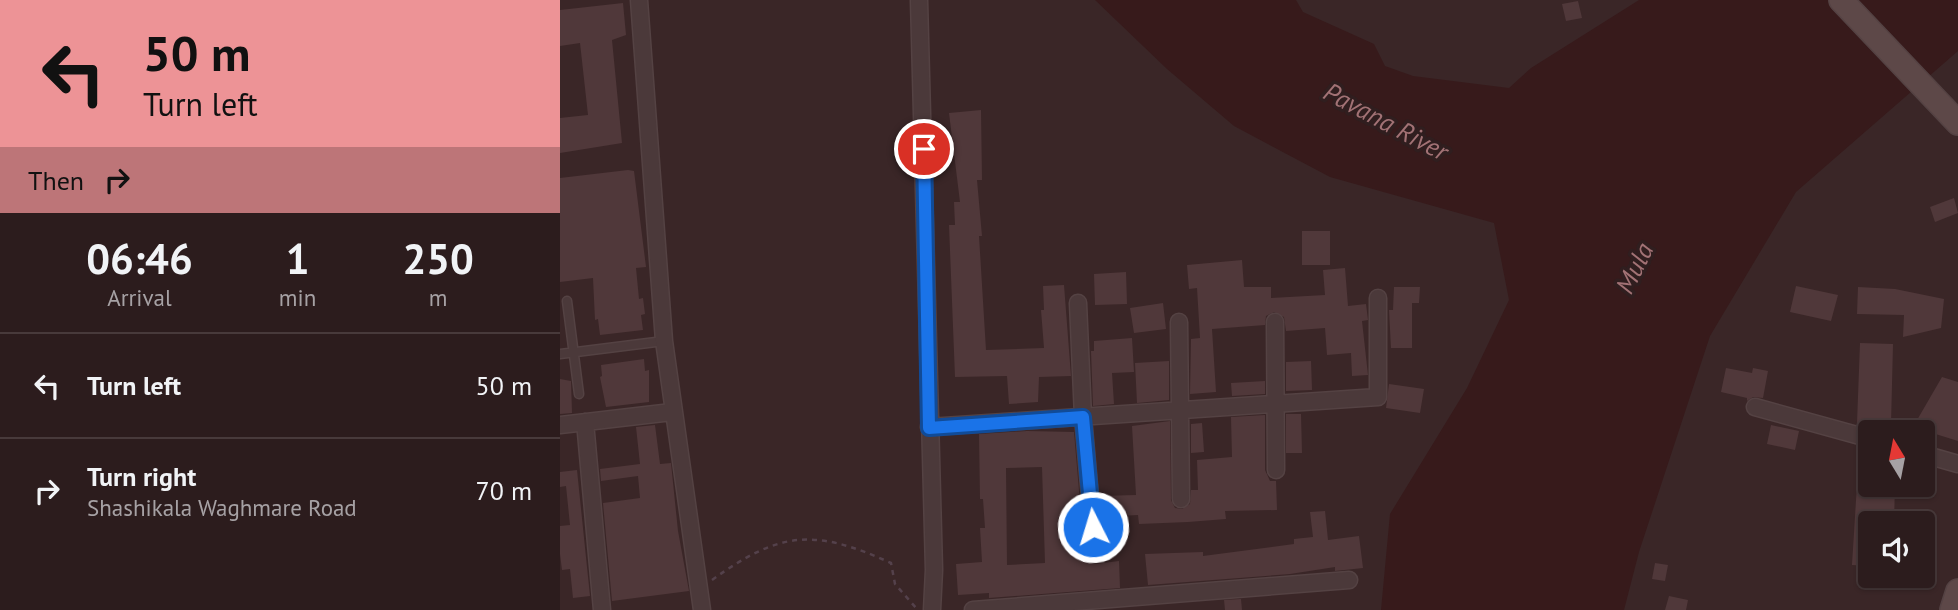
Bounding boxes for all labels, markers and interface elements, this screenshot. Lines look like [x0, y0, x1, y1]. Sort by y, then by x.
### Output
text: 50 m [143, 21, 250, 85]
icon: left [28, 28, 119, 119]
water label: Pavana River [1318, 74, 1455, 168]
text: Turn left [143, 83, 258, 125]
pin [894, 119, 954, 179]
icon: arrive [905, 130, 943, 168]
icon: right [98, 161, 136, 199]
text: Then [28, 164, 84, 197]
text: 06:46 [86, 231, 193, 286]
text: 1 [286, 231, 309, 286]
text: 250 [402, 231, 474, 286]
water label: Mula [1608, 237, 1660, 299]
text: Arrival [107, 283, 172, 312]
text: min [279, 283, 316, 312]
text: m [429, 283, 447, 312]
icon: left [28, 367, 66, 405]
text: Turn left [87, 369, 181, 402]
text: 50 m [476, 369, 532, 402]
north arrow [1858, 420, 1936, 497]
map controls [1858, 420, 1935, 588]
text: Turn right [87, 460, 196, 493]
icon: right [28, 472, 66, 510]
text: 70 m [476, 474, 532, 507]
position arrow [1056, 490, 1130, 564]
text: Shashikala Waghmare Road [87, 493, 357, 522]
button: sound [1858, 511, 1935, 588]

